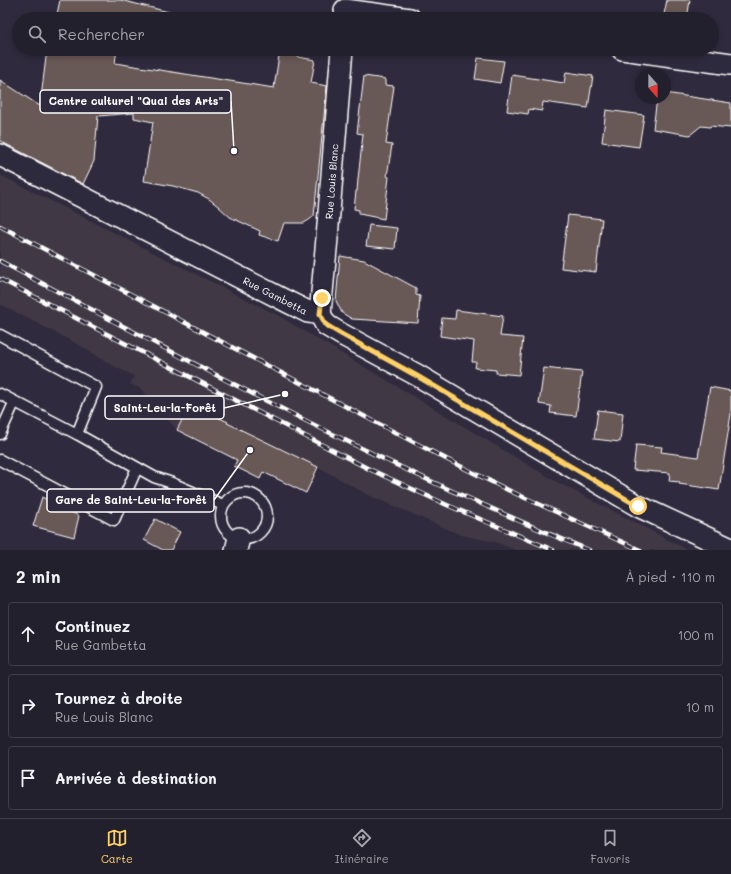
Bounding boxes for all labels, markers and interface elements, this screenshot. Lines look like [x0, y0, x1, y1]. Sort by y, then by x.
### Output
search box [12, 12, 719, 56]
icon: search [26, 23, 48, 45]
text: Rechercher [58, 24, 145, 44]
north arrow [635, 68, 671, 104]
callout: Centre culturel "Quai des Arts" [40, 90, 231, 113]
text: Centre culturel "Quai des Arts" [49, 93, 223, 108]
street label: Rue Louis Blanc [322, 143, 341, 220]
street label: Rue Gambetta [241, 273, 310, 318]
route end [313, 289, 331, 307]
callout: Saint-Leu-la-Forêt [105, 396, 224, 419]
text: Saint-Leu-la-Forêt [114, 400, 216, 415]
callout: Gare de Saint-Leu-la-Forêt [47, 489, 214, 512]
text: Gare de Saint-Leu-la-Forêt [55, 492, 207, 507]
route start [629, 497, 647, 515]
text: 2 min [16, 565, 61, 587]
text: À pied · 110 m [625, 568, 715, 585]
text: Continuez [55, 616, 130, 636]
icon: ahead [17, 623, 39, 645]
text: 100 m [678, 626, 714, 643]
text: Rue Gambetta [55, 636, 147, 653]
text: Tournez à droite [55, 688, 183, 708]
icon: right [17, 695, 39, 717]
text: 10 m [686, 698, 714, 715]
text: Rue Louis Blanc [55, 708, 153, 725]
icon: arrive [17, 767, 39, 789]
text: Arrivée à destination [55, 768, 217, 788]
tab: Carte [101, 827, 133, 866]
tab: Itinéraire [335, 827, 389, 866]
tab: Favoris [591, 827, 630, 866]

